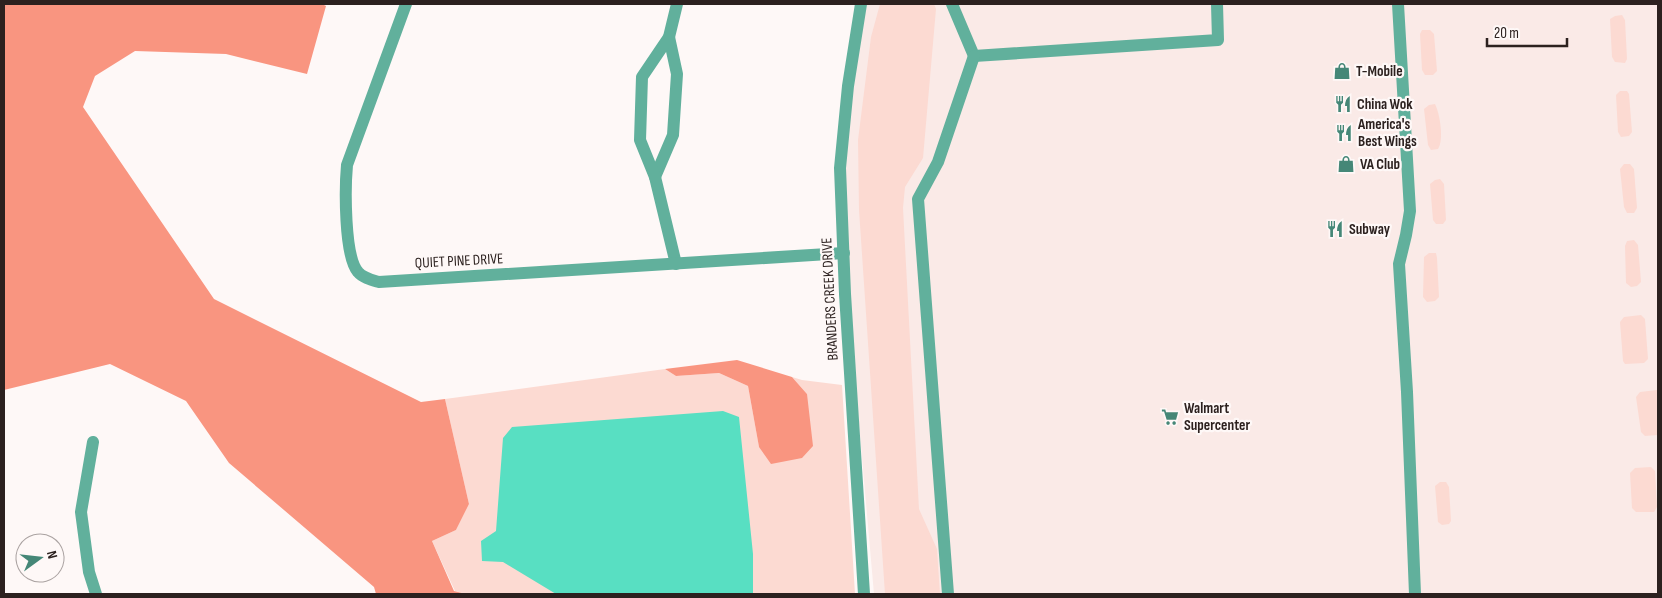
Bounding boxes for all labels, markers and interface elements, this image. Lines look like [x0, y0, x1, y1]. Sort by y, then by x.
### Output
scale bar [1487, 15, 1567, 47]
text: 20 m [1494, 24, 1519, 43]
shop icon: T-Mobile [1332, 61, 1352, 81]
place label: T-Mobile [1356, 62, 1403, 81]
restaurant icon: China Wok [1333, 94, 1353, 114]
place label: China Wok [1357, 95, 1413, 114]
place label: America's Best Wings [1357, 115, 1417, 151]
restaurant icon: America's Best Wings [1334, 123, 1354, 143]
shop icon: VA Club [1336, 154, 1356, 174]
place label: VA Club [1360, 155, 1400, 174]
restaurant icon: Subway [1325, 219, 1345, 239]
place label: Subway [1349, 220, 1391, 239]
street label: BRANDERS CREEK DRIVE [817, 237, 843, 361]
street label: QUIET PINE DRIVE [414, 249, 504, 273]
place label: Walmart Supercenter [1184, 399, 1250, 435]
supermarket icon: Walmart Supercenter [1160, 407, 1180, 427]
north arrow [15, 533, 65, 583]
text: N [43, 549, 61, 561]

